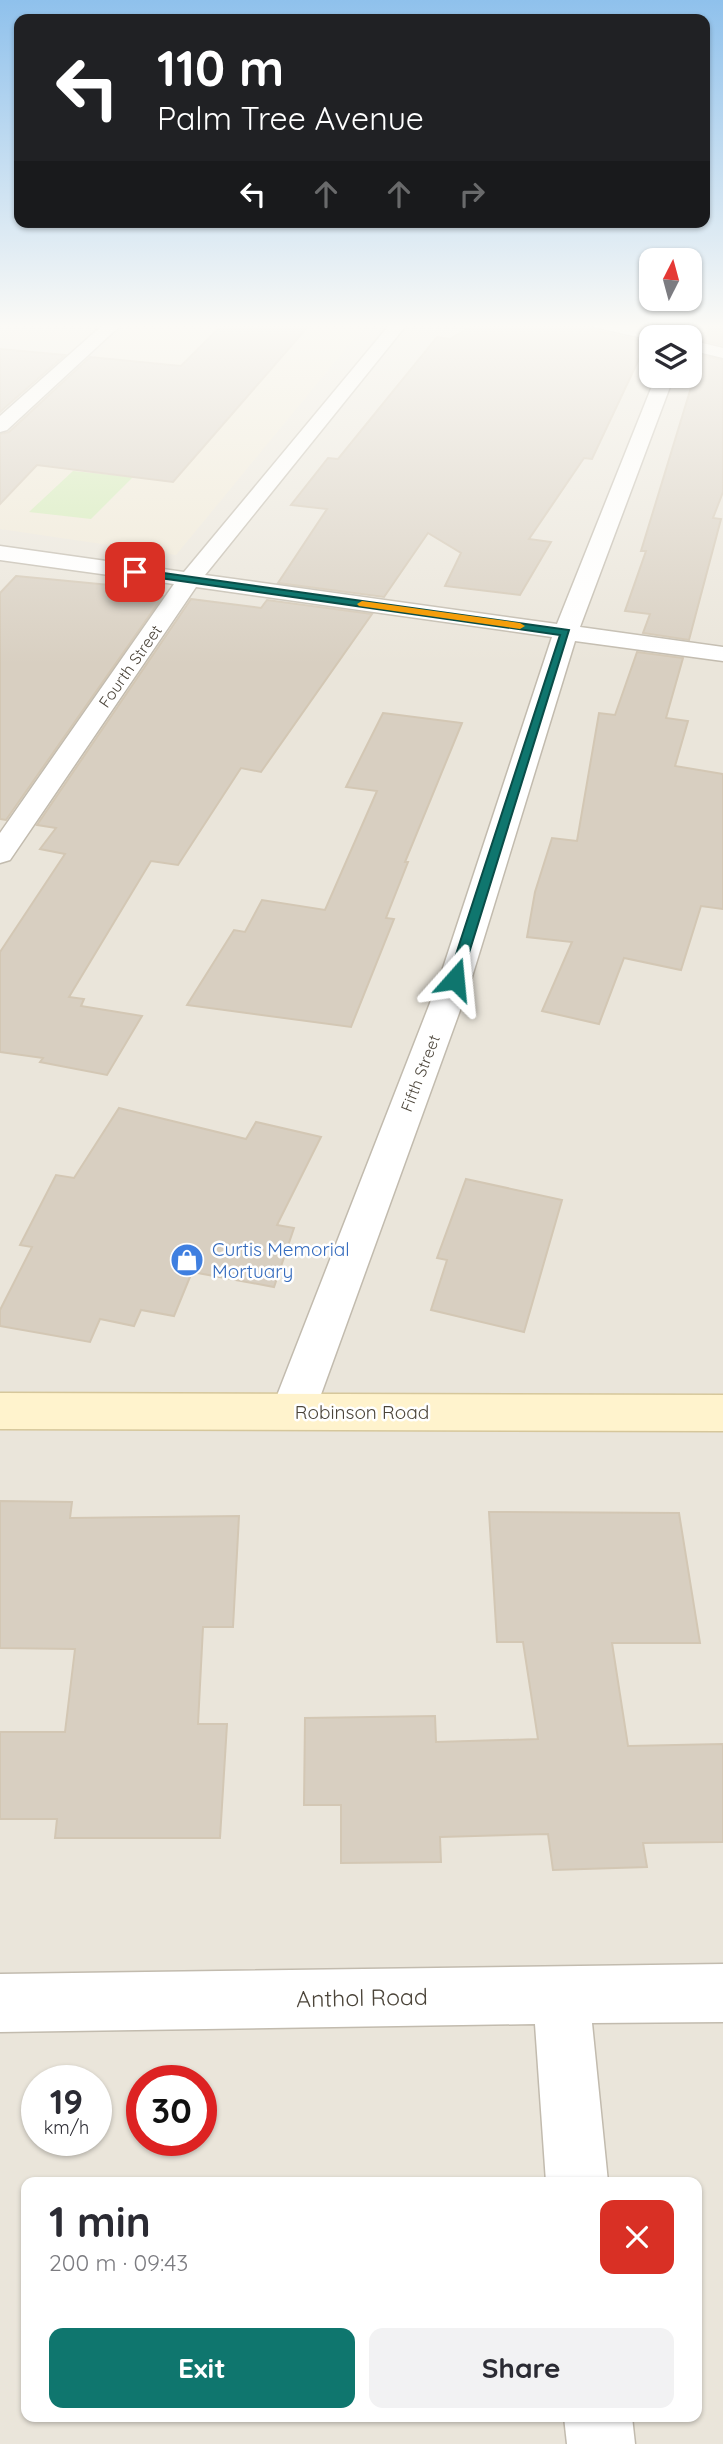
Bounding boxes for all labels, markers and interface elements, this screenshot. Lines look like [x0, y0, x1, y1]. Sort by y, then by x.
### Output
text: 110 m [157, 37, 284, 98]
icon: left [42, 42, 133, 133]
text: Palm Tree Avenue [157, 98, 424, 138]
icon: left [234, 175, 272, 213]
icon: ahead [307, 175, 345, 213]
icon: ahead [380, 175, 418, 213]
icon: right [453, 175, 491, 213]
north arrow [639, 248, 702, 312]
map controls [639, 248, 702, 388]
button: layers [639, 325, 702, 388]
pin [105, 542, 165, 602]
icon: arrive [116, 553, 154, 591]
street label: Fourth Street [94, 621, 166, 711]
position arrow [418, 942, 492, 1016]
street label: Fifth Street [396, 1032, 444, 1114]
place label: Curtis Memorial Mortuary [212, 1237, 350, 1283]
shop icon: Curtis Memorial Mortuary [168, 1241, 206, 1279]
street label: Robinson Road [295, 1400, 429, 1424]
street label: Anthol Road [296, 1982, 428, 2013]
speed limit sign: 30 [126, 2065, 217, 2156]
text: 19 [50, 2079, 83, 2123]
text: km/h [44, 2116, 89, 2139]
text: 1 min [49, 2195, 151, 2248]
button: close [600, 2200, 674, 2274]
text: 200 m · 09:43 [49, 2248, 188, 2277]
button: Exit [49, 2328, 355, 2408]
button: Share [369, 2328, 674, 2408]

